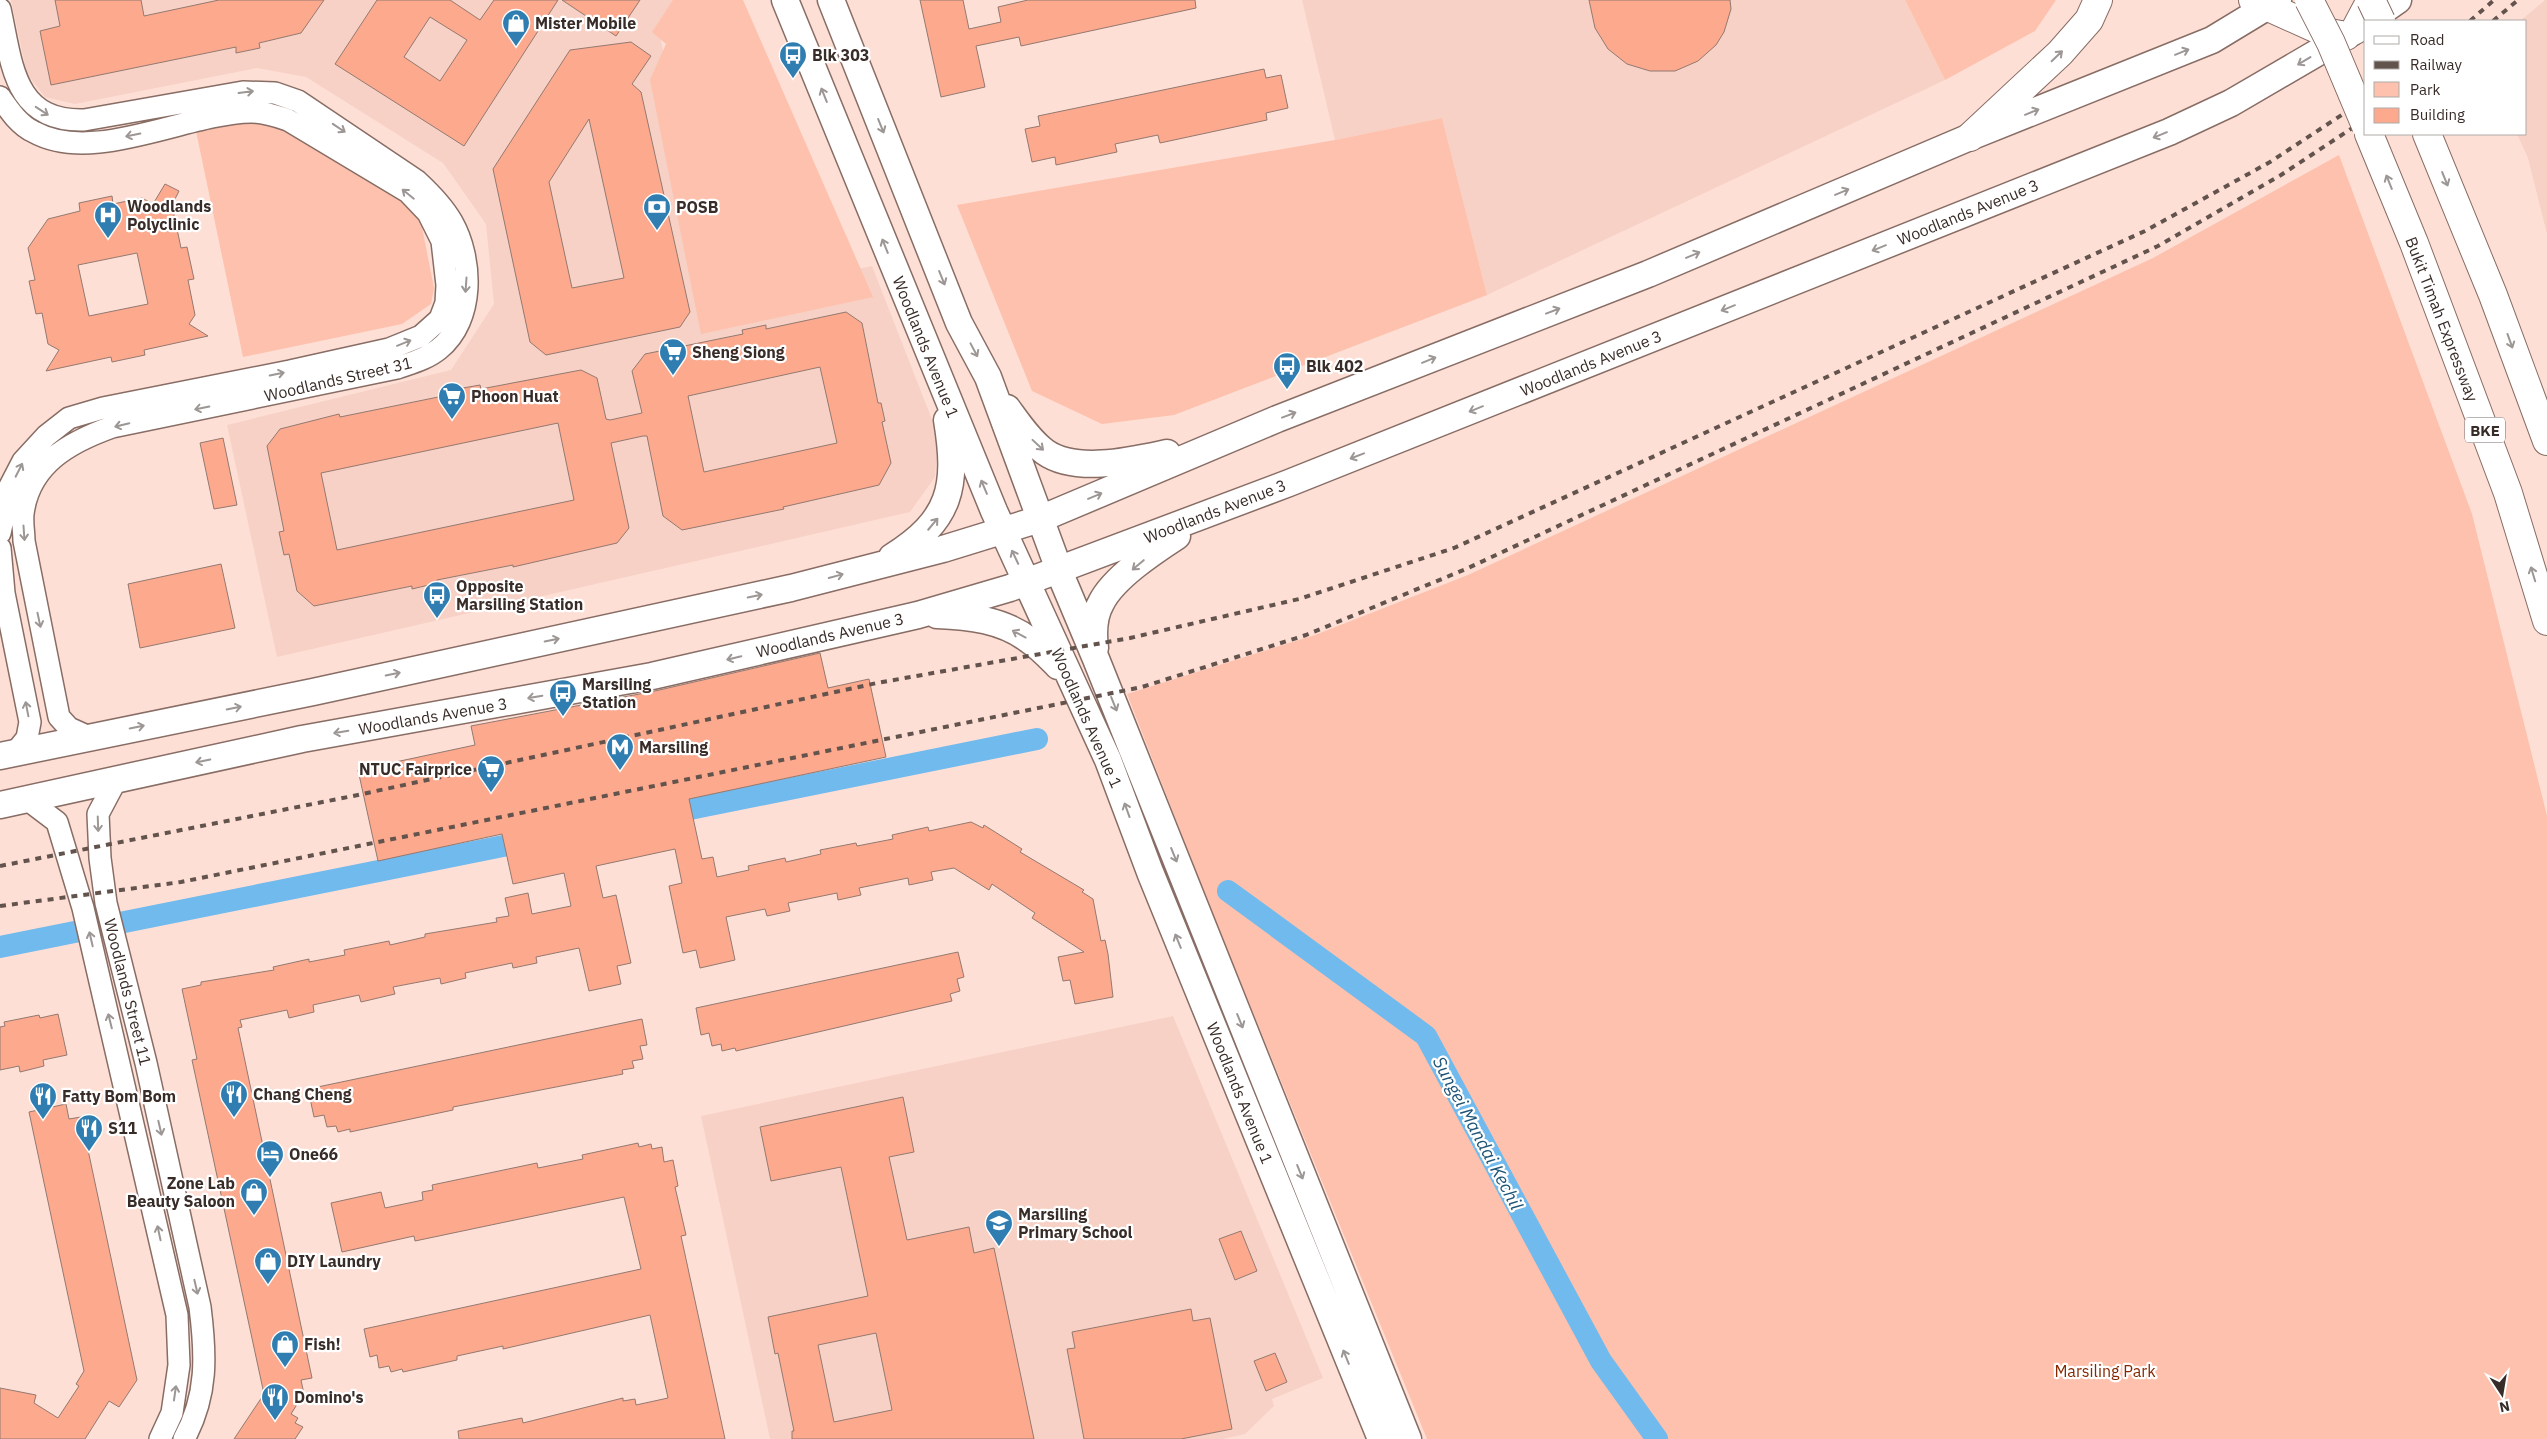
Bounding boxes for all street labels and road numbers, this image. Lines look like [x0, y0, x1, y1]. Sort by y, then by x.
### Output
street label: Woodlands Avenue 3 [1894, 174, 2042, 250]
street label: Bukit Timah Expressway [2401, 234, 2483, 404]
street label: Woodlands Avenue 1 [888, 273, 964, 421]
street label: Woodlands Avenue 3 [1517, 325, 1665, 401]
street label: Woodlands Street 31 [262, 352, 414, 406]
road number: BKE [2465, 418, 2505, 442]
street label: Woodlands Avenue 3 [1141, 475, 1289, 547]
street label: Woodlands Avenue 3 [754, 608, 906, 662]
street label: Woodlands Avenue 1 [1047, 645, 1127, 791]
street label: Woodlands Avenue 3 [357, 693, 509, 739]
street label: Woodlands Street 11 [100, 916, 156, 1068]
street label: Woodlands Avenue 1 [1202, 1019, 1278, 1167]

